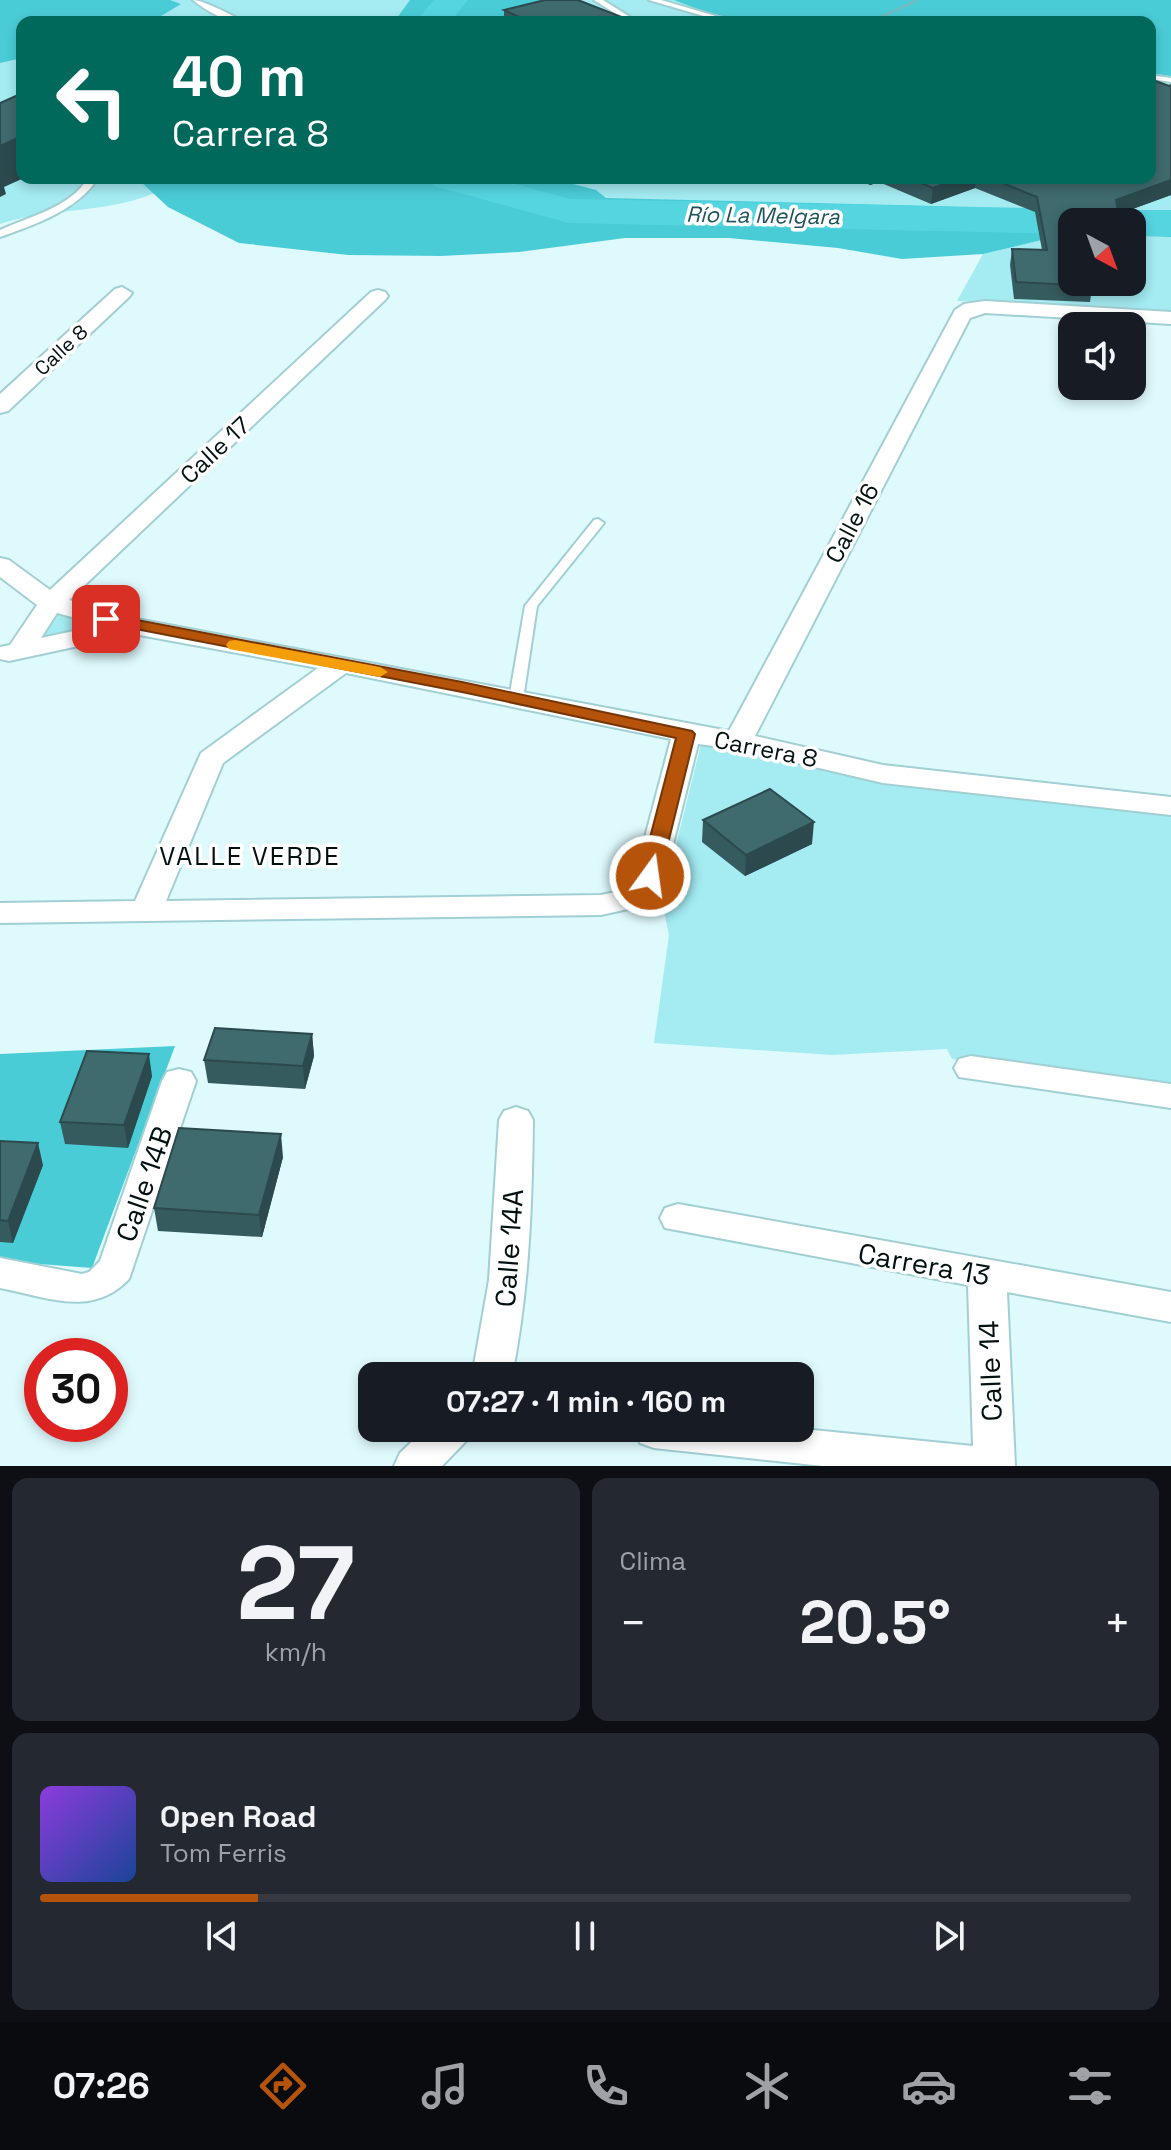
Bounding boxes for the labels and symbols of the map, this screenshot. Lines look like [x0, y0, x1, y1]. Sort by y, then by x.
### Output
water label: Río La Melgara [686, 200, 840, 230]
north arrow [1058, 208, 1146, 296]
street label: Calle 8 [29, 319, 93, 381]
street label: Calle 17 [173, 410, 257, 490]
street label: Calle 16 [818, 478, 886, 568]
pin [72, 585, 140, 653]
street label: Carrera 8 [712, 724, 820, 774]
position arrow [608, 834, 692, 918]
district label: VALLE VERDE [159, 839, 341, 873]
street label: Calle 14B [108, 1122, 180, 1246]
street label: Calle 14A [487, 1188, 531, 1308]
street label: Carrera 13 [855, 1235, 993, 1293]
street label: Calle 14 [970, 1320, 1010, 1422]
speed limit sign: 30 [24, 1338, 128, 1442]

